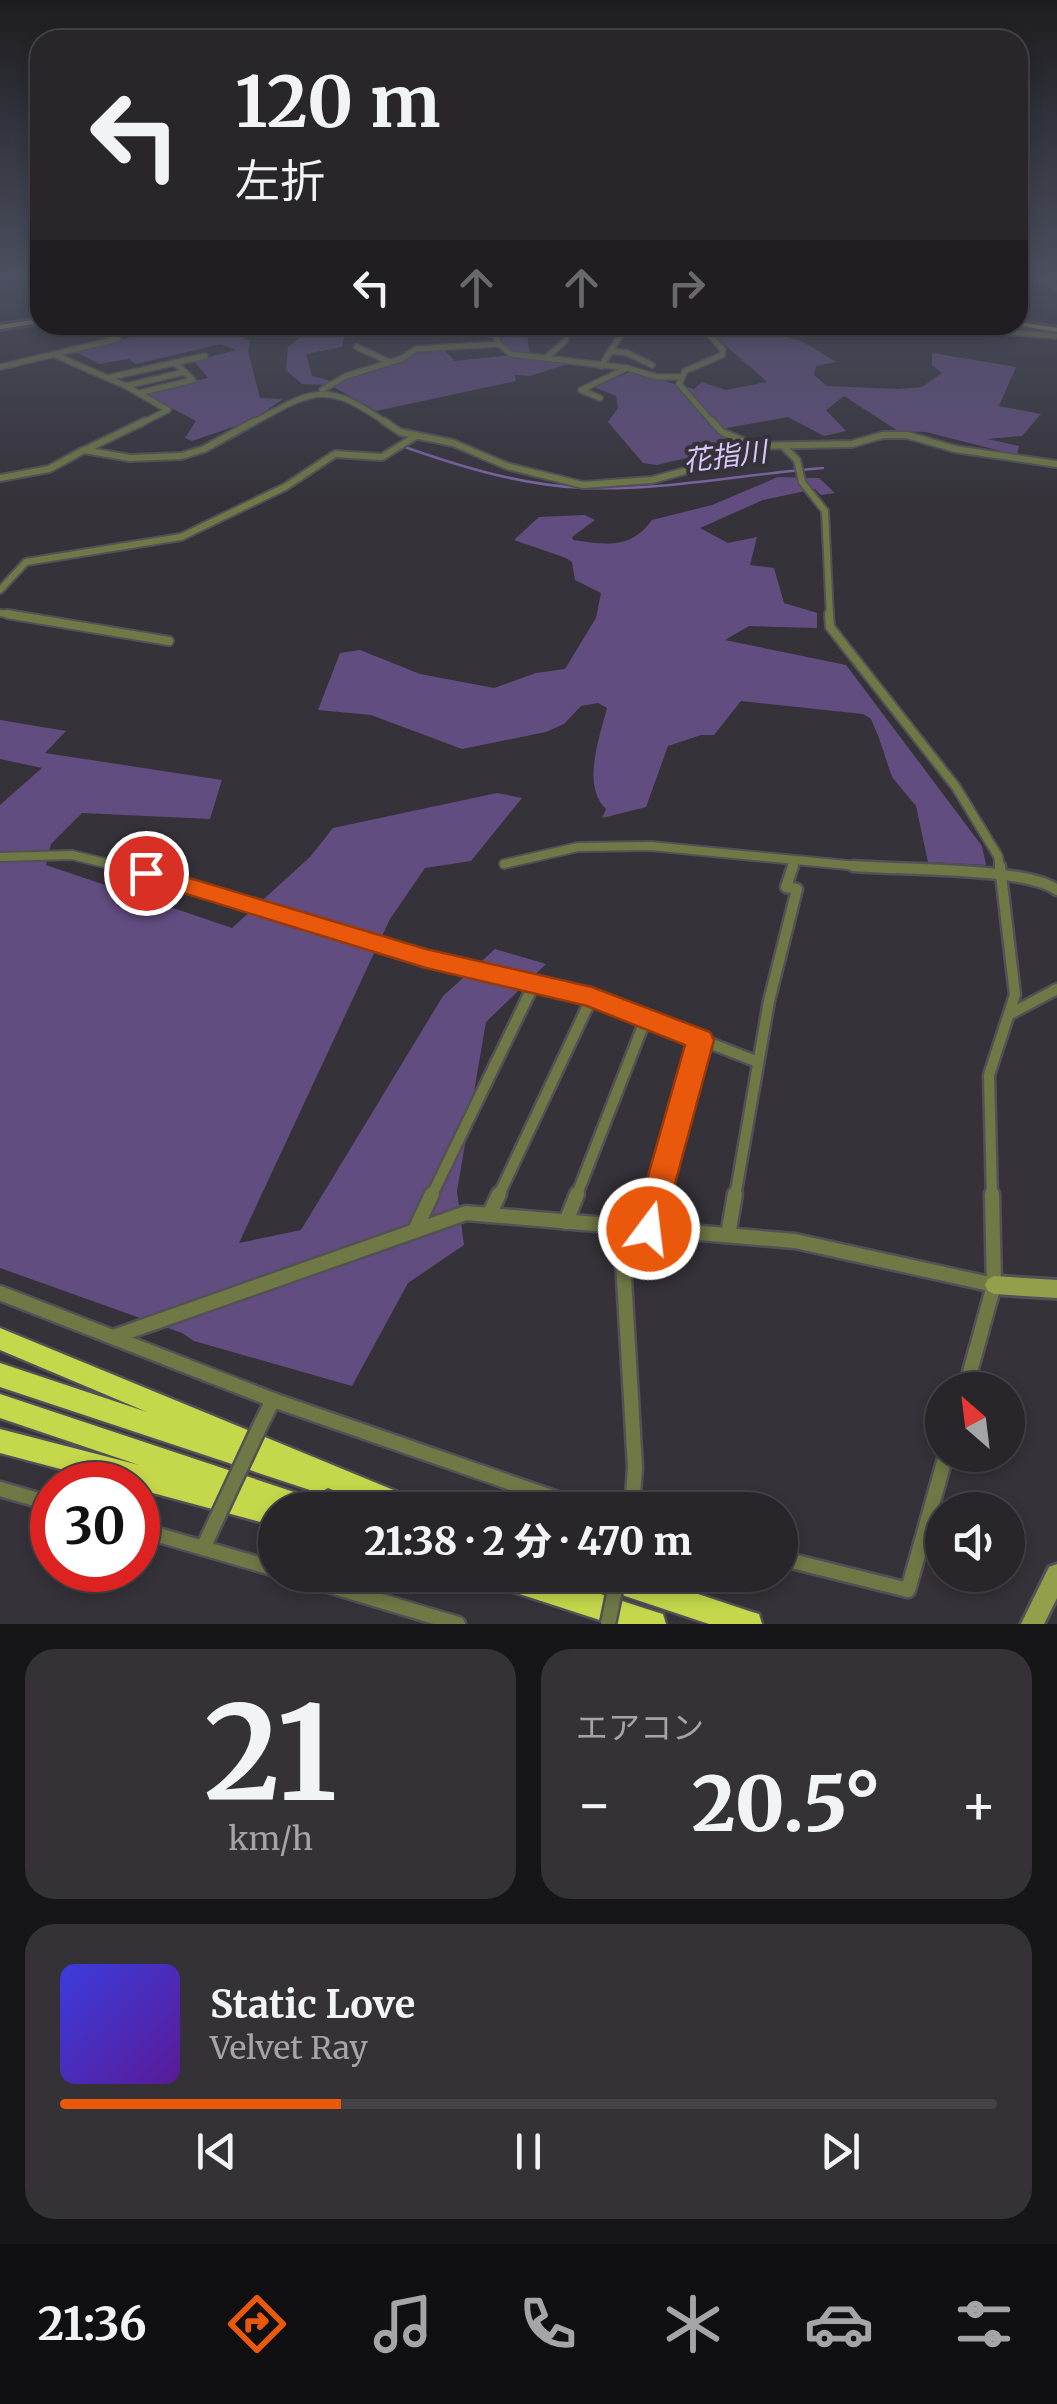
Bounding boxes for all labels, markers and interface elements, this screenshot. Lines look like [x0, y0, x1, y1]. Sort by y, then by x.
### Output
text: 120 m [235, 58, 440, 146]
icon: left [70, 70, 200, 200]
text: 左折 [235, 153, 325, 209]
icon: left [344, 260, 399, 315]
icon: ahead [449, 260, 504, 315]
icon: ahead [554, 260, 609, 315]
icon: right [659, 260, 714, 315]
water label: 花指川 [681, 433, 772, 479]
pin [104, 831, 189, 916]
icon: arrive [119, 846, 174, 901]
position arrow [597, 1177, 701, 1281]
north arrow [925, 1372, 1025, 1472]
map controls [925, 1372, 1025, 1592]
speed limit sign: 30 [30, 1462, 160, 1592]
button: sound [925, 1492, 1025, 1592]
text: 21:38 · 2 分 · 470 m [364, 1518, 692, 1565]
text: 21 [204, 1672, 337, 1835]
text: エアコン [576, 1708, 704, 1748]
text: 20.5° [692, 1757, 881, 1851]
text: − [576, 1770, 613, 1839]
text: + [960, 1770, 997, 1839]
text: km/h [228, 1819, 313, 1859]
text: Static Love [210, 1981, 415, 2028]
text: Velvet Ray [210, 2028, 368, 2068]
icon: previous [189, 2124, 244, 2179]
icon: pause [501, 2124, 556, 2179]
icon: next [813, 2124, 868, 2179]
icon: directions [222, 2289, 292, 2359]
icon: music [368, 2289, 438, 2359]
icon: phone [513, 2289, 583, 2359]
icon: climate [658, 2289, 728, 2359]
icon: car [804, 2289, 874, 2359]
icon: filters [949, 2289, 1019, 2359]
text: 21:36 [38, 2296, 147, 2352]

